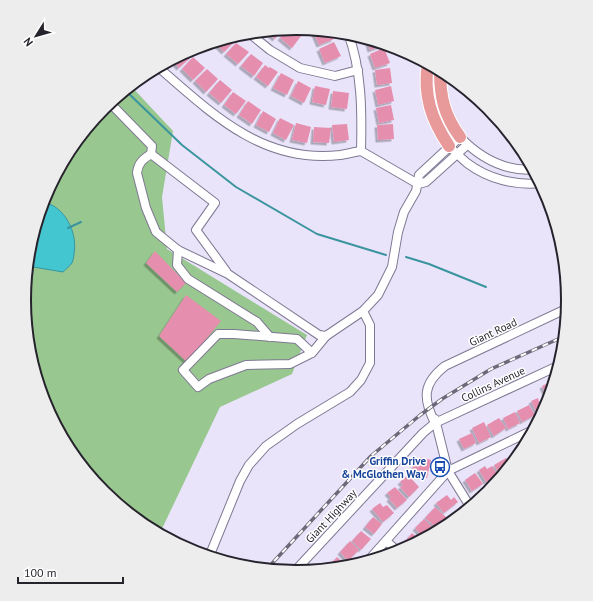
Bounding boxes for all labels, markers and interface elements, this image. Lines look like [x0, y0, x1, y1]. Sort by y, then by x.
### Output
north arrow [16, 16, 56, 56]
text: N [20, 35, 36, 49]
street label: Giant Road [467, 315, 519, 349]
street label: Collins Avenue [459, 363, 527, 405]
place label: Griffin Drive & McGlothen Way [341, 454, 427, 481]
bus stop icon: Griffin Drive & McGlothen Way [429, 456, 451, 478]
street label: Giant Highway [302, 485, 360, 546]
scale bar [18, 559, 123, 585]
text: 100 m [24, 565, 57, 580]

